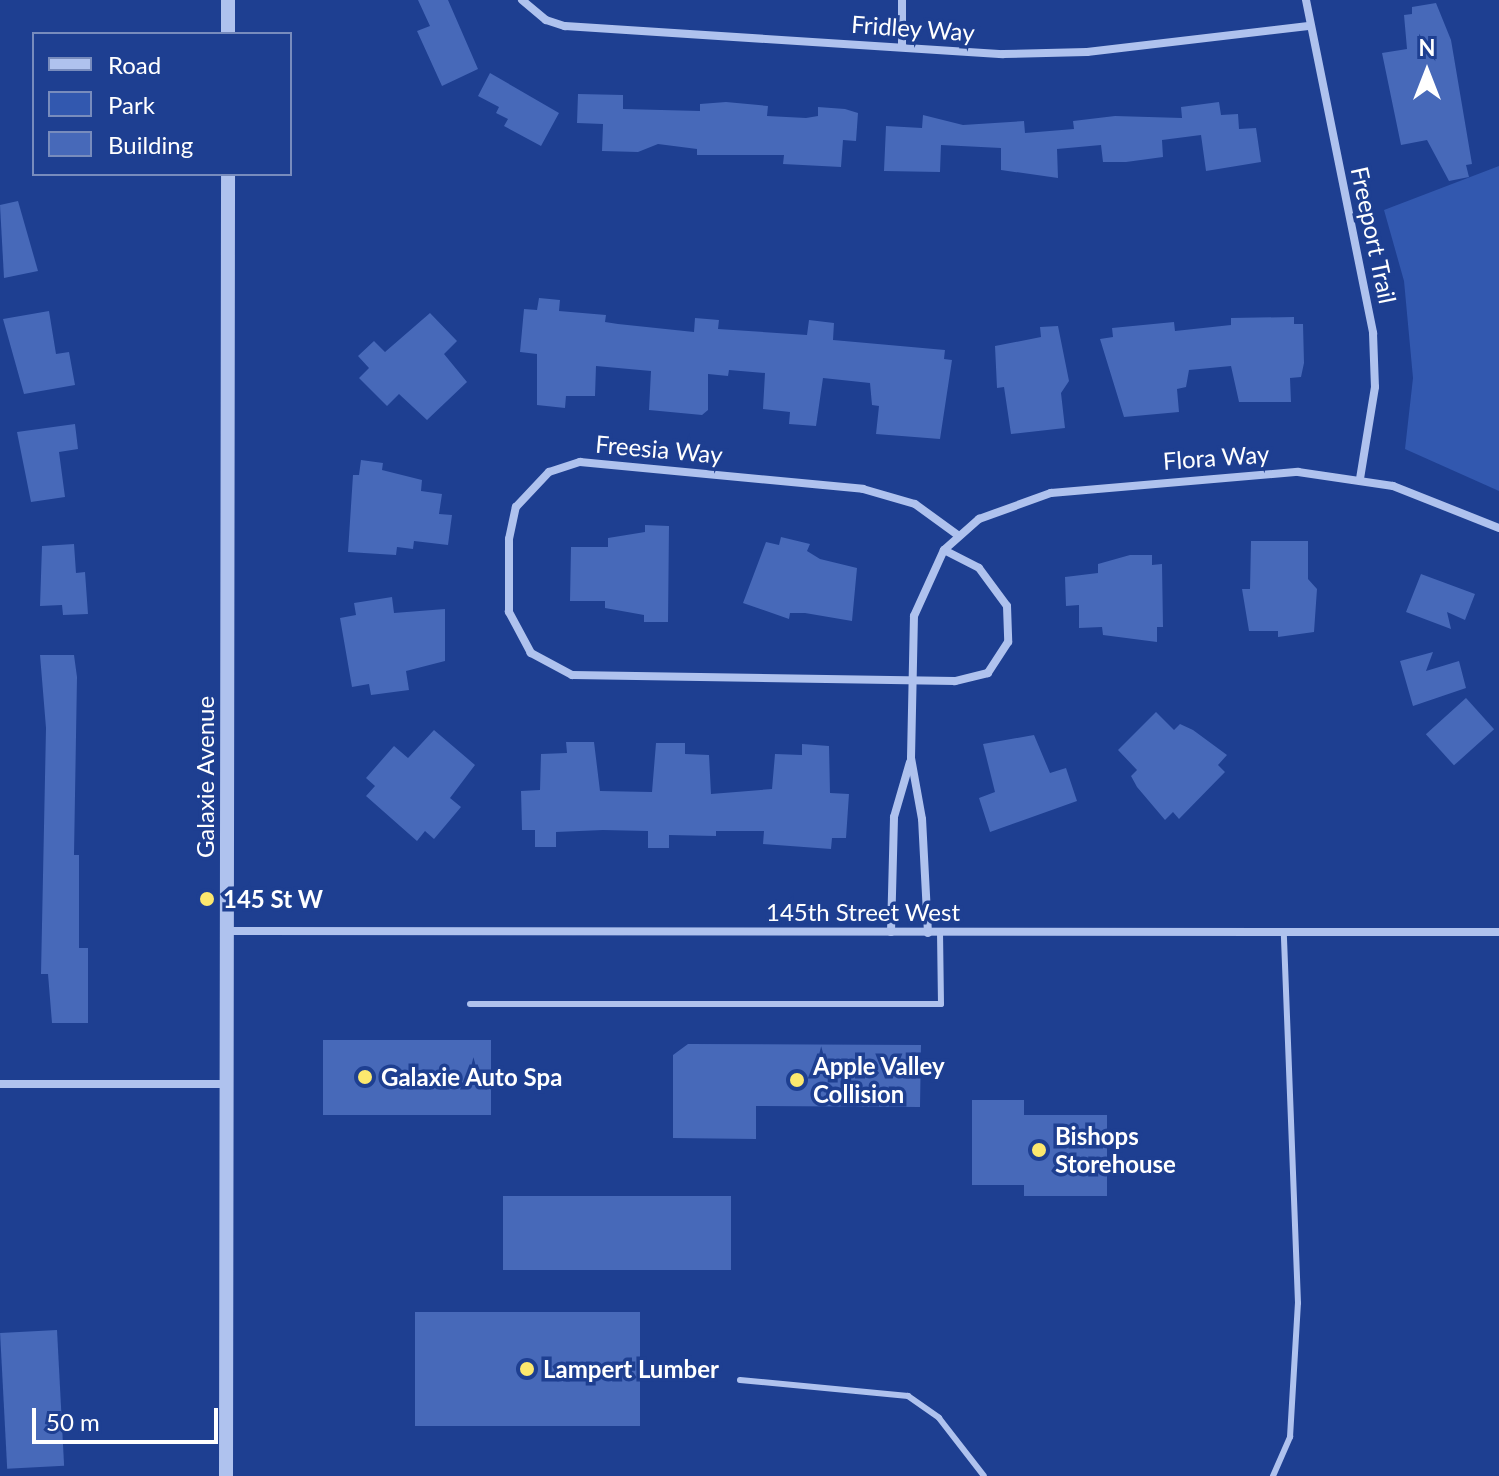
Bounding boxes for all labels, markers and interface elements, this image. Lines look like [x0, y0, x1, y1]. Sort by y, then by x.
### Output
street label: Fridley Way [850, 9, 976, 47]
legend [32, 32, 292, 176]
north arrow [1387, 32, 1467, 112]
text: N [1419, 34, 1435, 61]
text: Road [108, 50, 161, 79]
text: Park [108, 90, 155, 119]
text: Building [108, 130, 193, 159]
street label: Freeport Trail [1345, 163, 1403, 307]
street label: Freesia Way [594, 429, 724, 469]
street label: Flora Way [1162, 439, 1270, 475]
street label: Galaxie Avenue [191, 696, 219, 858]
place label: 145 St W [223, 885, 323, 913]
marker: 145 St W [198, 890, 216, 908]
street label: 145th Street West [766, 898, 960, 926]
place label: Apple Valley Collision [813, 1052, 946, 1108]
place label: Galaxie Auto Spa [381, 1063, 563, 1091]
marker: Galaxie Auto Spa [356, 1068, 374, 1086]
marker: Apple Valley Collision [788, 1071, 806, 1089]
place label: Bishops Storehouse [1055, 1122, 1176, 1178]
marker: Bishops Storehouse [1030, 1141, 1048, 1159]
place label: Lampert Lumber [543, 1355, 719, 1383]
marker: Lampert Lumber [518, 1360, 536, 1378]
scale bar [36, 1392, 222, 1442]
text: 50 m [46, 1407, 100, 1436]

